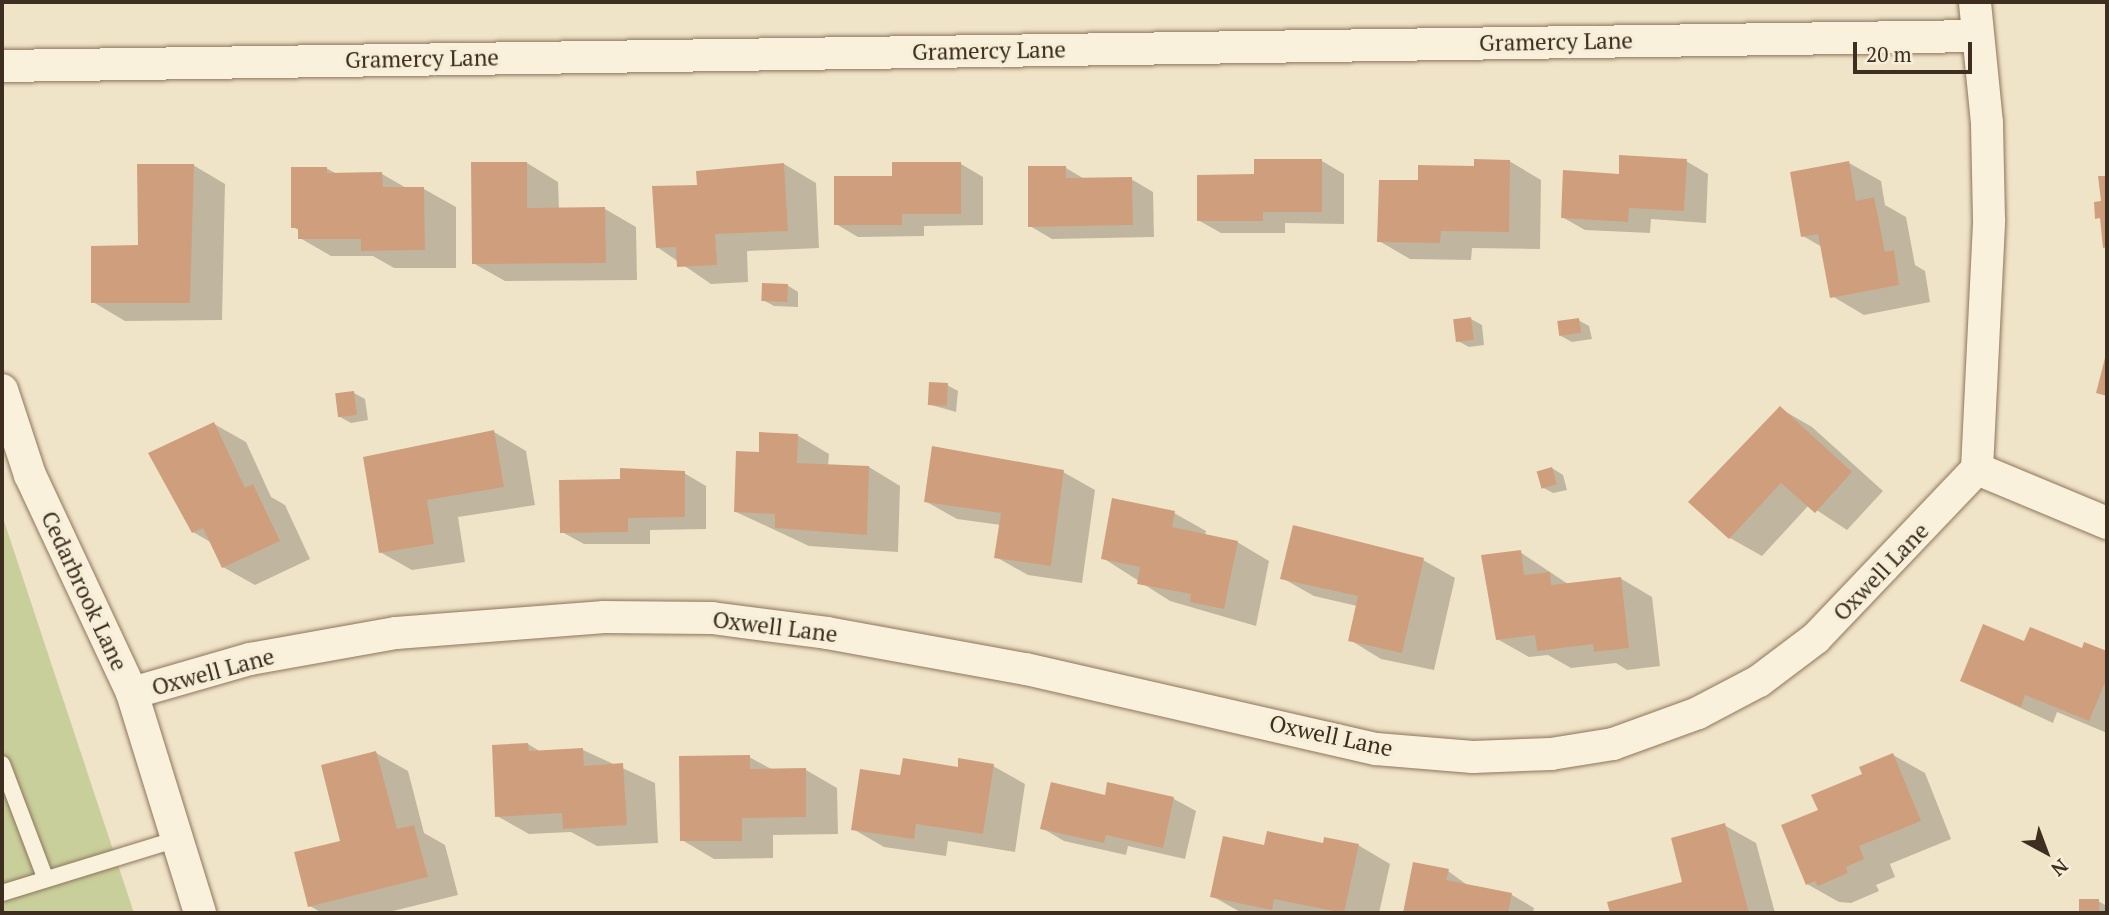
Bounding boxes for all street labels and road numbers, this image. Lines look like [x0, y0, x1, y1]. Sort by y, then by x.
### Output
street label: Gramercy Lane [1479, 27, 1633, 57]
street label: Gramercy Lane [912, 36, 1066, 66]
street label: Gramercy Lane [345, 44, 499, 74]
street label: Cedarbrook Lane [35, 507, 133, 675]
street label: Oxwell Lane [1827, 517, 1935, 627]
street label: Oxwell Lane [711, 606, 839, 648]
street label: Oxwell Lane [149, 642, 277, 702]
street label: Oxwell Lane [1267, 709, 1395, 763]

